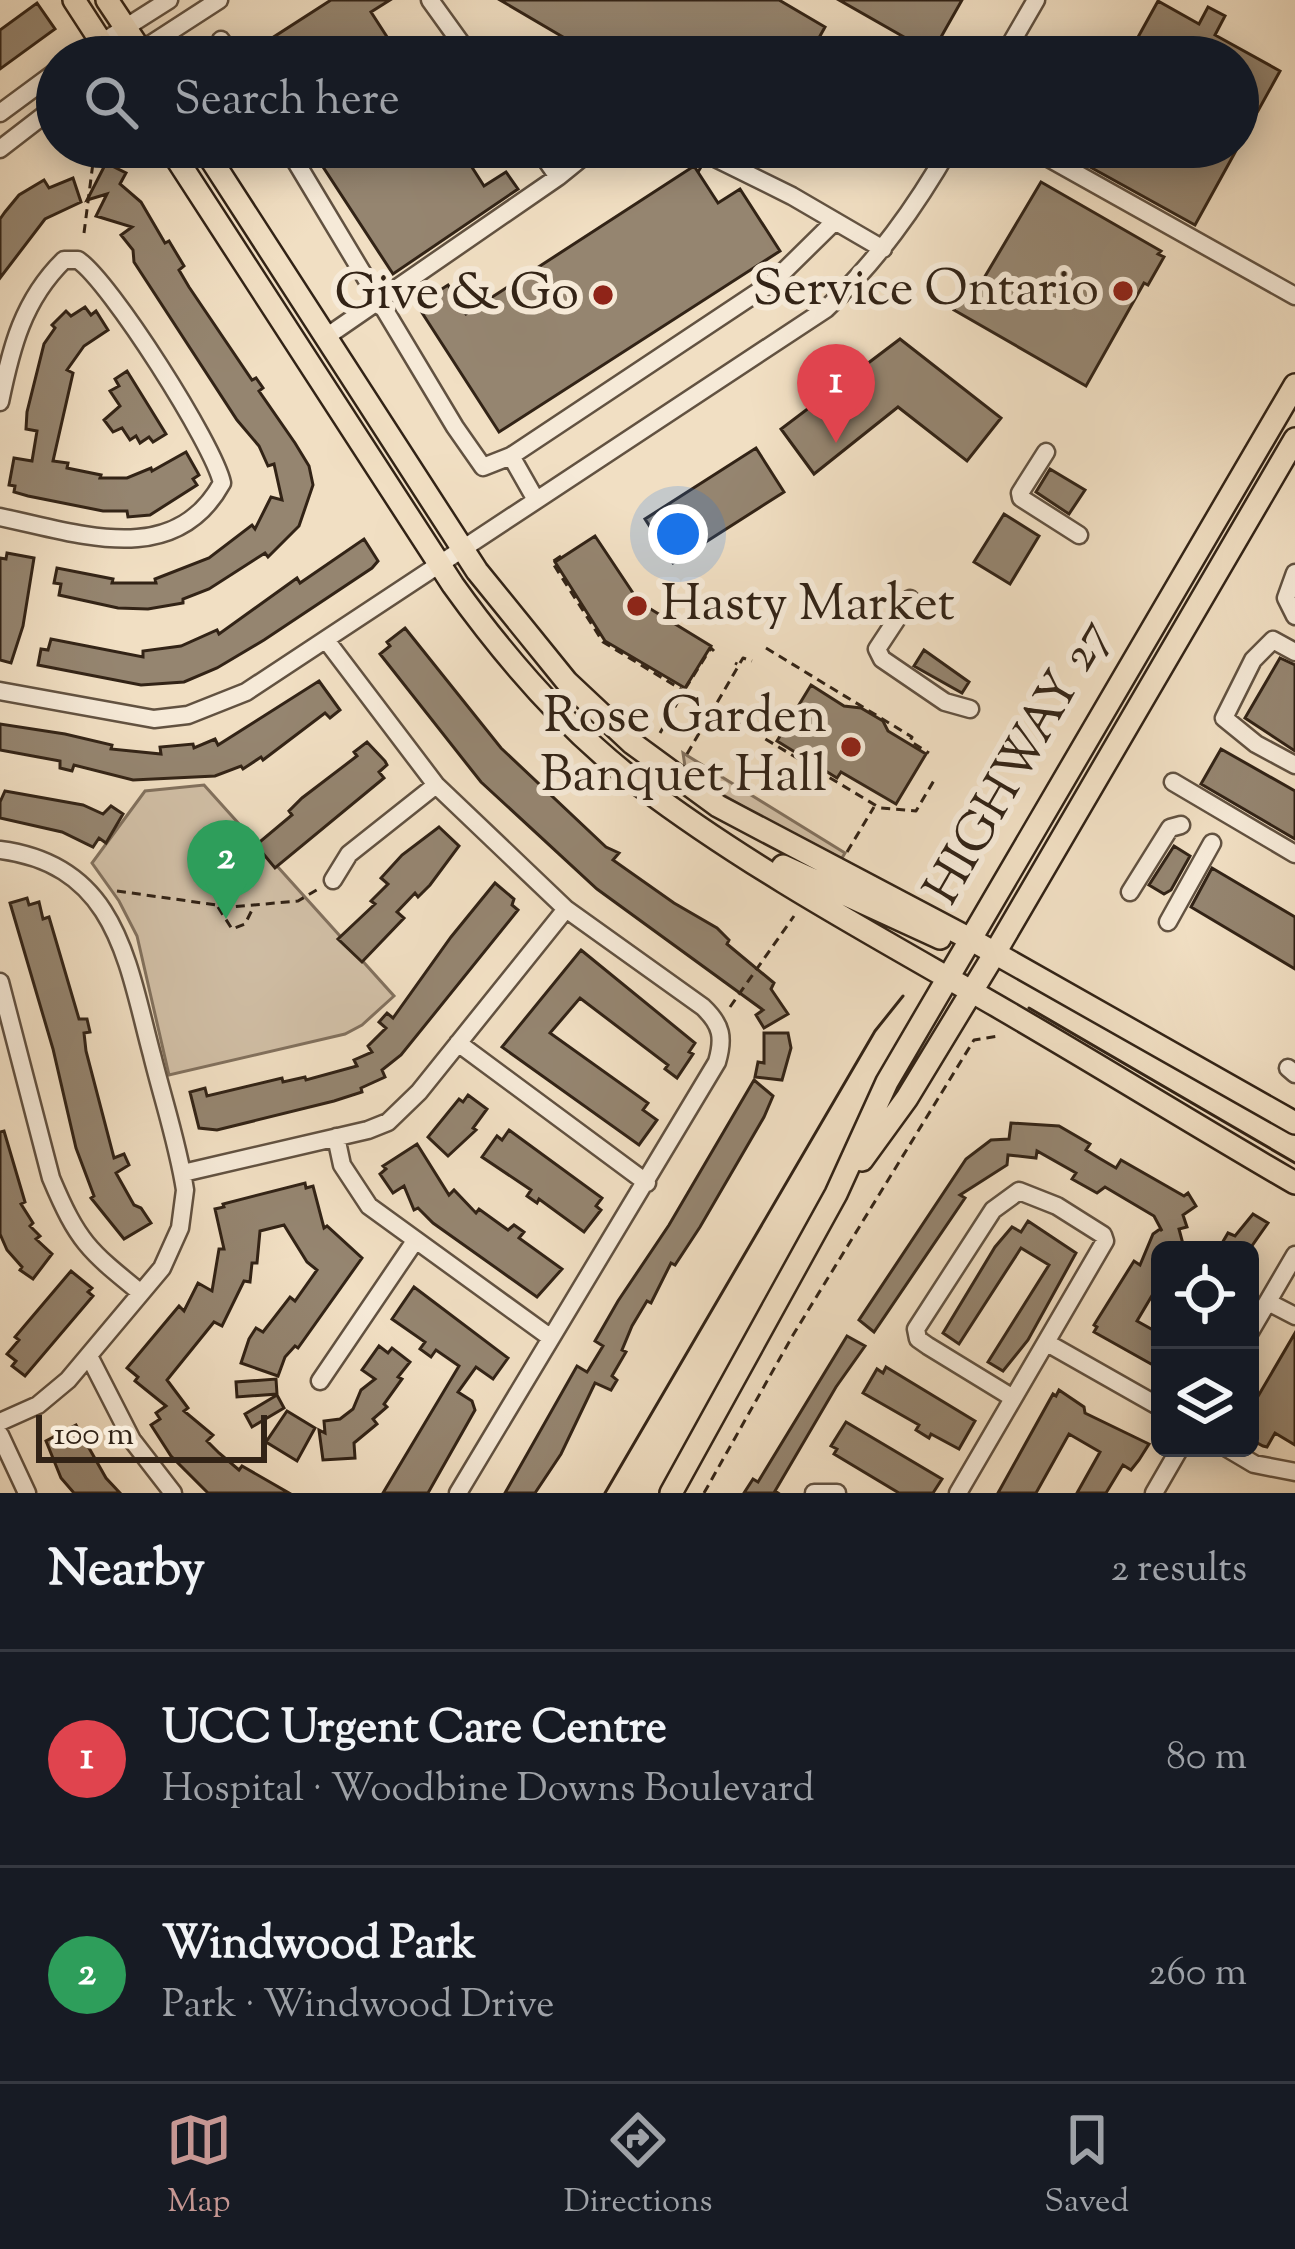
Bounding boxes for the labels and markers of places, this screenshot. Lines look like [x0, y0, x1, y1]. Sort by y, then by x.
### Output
place label: Service Ontario [753, 255, 1099, 328]
place label: Give & Go [334, 259, 579, 332]
marker: Service Ontario [1110, 278, 1136, 304]
marker: Give & Go [590, 282, 616, 308]
pin: 1 [797, 344, 875, 443]
place label: Hasty Market [661, 570, 955, 643]
marker: Hasty Market [624, 593, 650, 619]
place label: Rose Garden Banquet Hall [540, 682, 827, 814]
marker: Rose Garden Banquet Hall [838, 734, 864, 760]
pin: 2 [187, 820, 265, 919]

